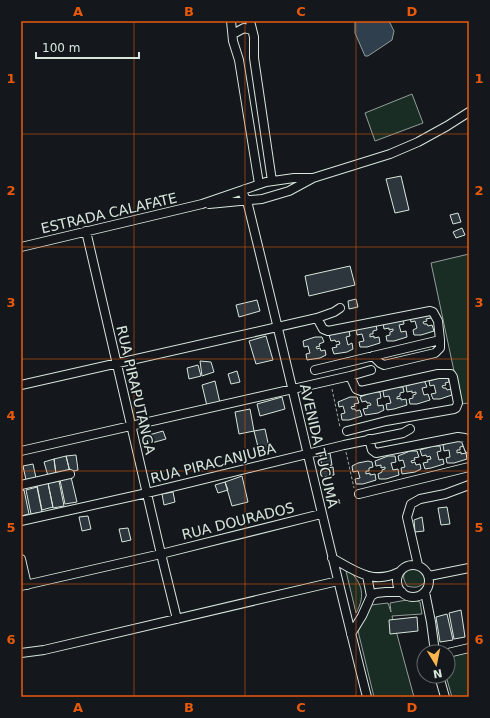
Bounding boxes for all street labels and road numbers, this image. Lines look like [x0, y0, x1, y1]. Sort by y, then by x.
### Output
street label: ESTRADA CALAFATE [39, 190, 179, 236]
street label: RUA PIRAPUTANGA [113, 324, 159, 456]
street label: AVENIDA TUCUMÃ [297, 382, 341, 510]
street label: RUA PIRACANJUBA [149, 440, 278, 486]
street label: RUA DOURADOS [180, 499, 296, 543]

